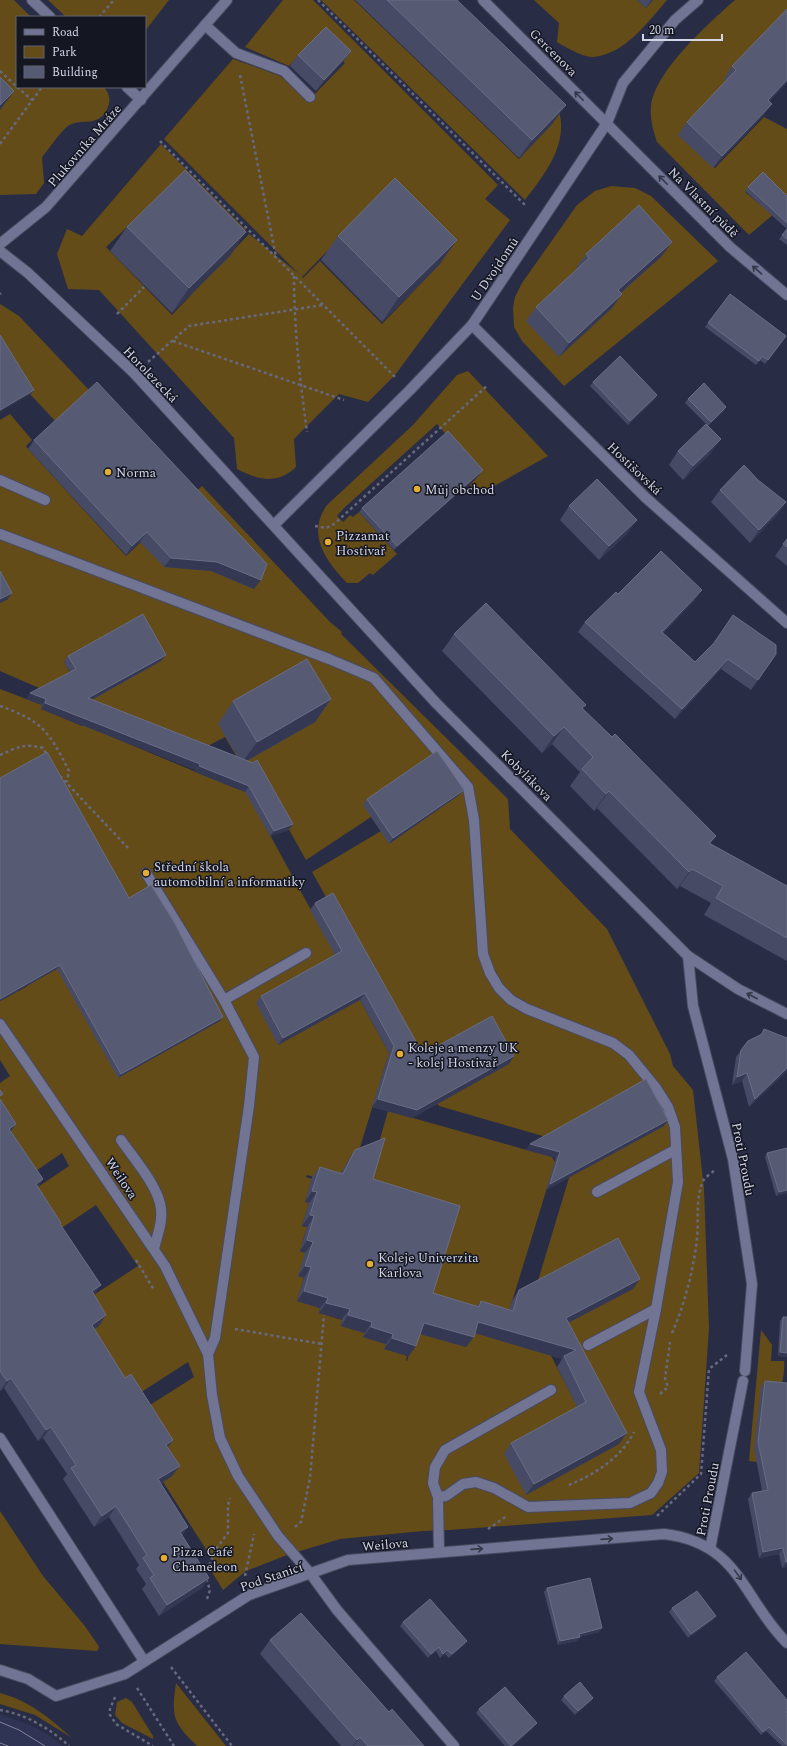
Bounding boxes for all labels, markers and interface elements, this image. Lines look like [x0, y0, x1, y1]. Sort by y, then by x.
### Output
legend [16, 16, 146, 88]
scale bar [643, 16, 722, 42]
text: 20 m [649, 21, 674, 40]
text: Road [52, 23, 79, 42]
street label: Gercenova [525, 24, 582, 82]
text: Park [52, 43, 77, 62]
text: Building [52, 63, 98, 82]
one-way arrow [574, 91, 584, 101]
street label: Plukovníka Mráze [43, 100, 127, 192]
street label: Na Vlastní půdě [663, 163, 743, 243]
one-way arrow [658, 175, 668, 185]
street label: U Dvojdomů [466, 233, 524, 306]
one-way arrow [751, 266, 762, 275]
street label: Horolezecká [118, 342, 183, 408]
street label: Hostišovská [602, 437, 667, 501]
place label: Norma [116, 463, 157, 483]
marker: Norma [103, 467, 113, 477]
place label: Můj obchod [425, 480, 495, 500]
marker: Můj obchod [412, 484, 422, 494]
place label: Pizzamat Hostivař [336, 526, 390, 561]
marker: Pizzamat Hostivař [323, 537, 333, 547]
street label: Kobylákova [496, 745, 557, 807]
place label: Střední škola automobilní a informatiky [154, 857, 306, 892]
marker: Střední škola automobilní a informatiky [141, 868, 151, 878]
one-way arrow [746, 992, 758, 1000]
place label: Koleje a menzy UK - kolej Hostivař [408, 1038, 519, 1073]
marker: Koleje a menzy UK - kolej Hostivař [395, 1049, 405, 1059]
street label: Proti Proudu [726, 1121, 760, 1198]
street label: Weilova [100, 1154, 143, 1204]
place label: Koleje Univerzita Karlova [378, 1248, 479, 1283]
marker: Koleje Univerzita Karlova [365, 1259, 375, 1269]
street label: Proti Proudu [691, 1461, 725, 1538]
street label: Weilova [361, 1533, 410, 1557]
one-way arrow [600, 1535, 613, 1542]
place label: Pizza Café Chameleon [172, 1542, 238, 1577]
one-way arrow [470, 1545, 483, 1552]
marker: Pizza Café Chameleon [159, 1553, 169, 1563]
street label: Pod Stanicí [237, 1557, 306, 1597]
one-way arrow [734, 1570, 742, 1581]

